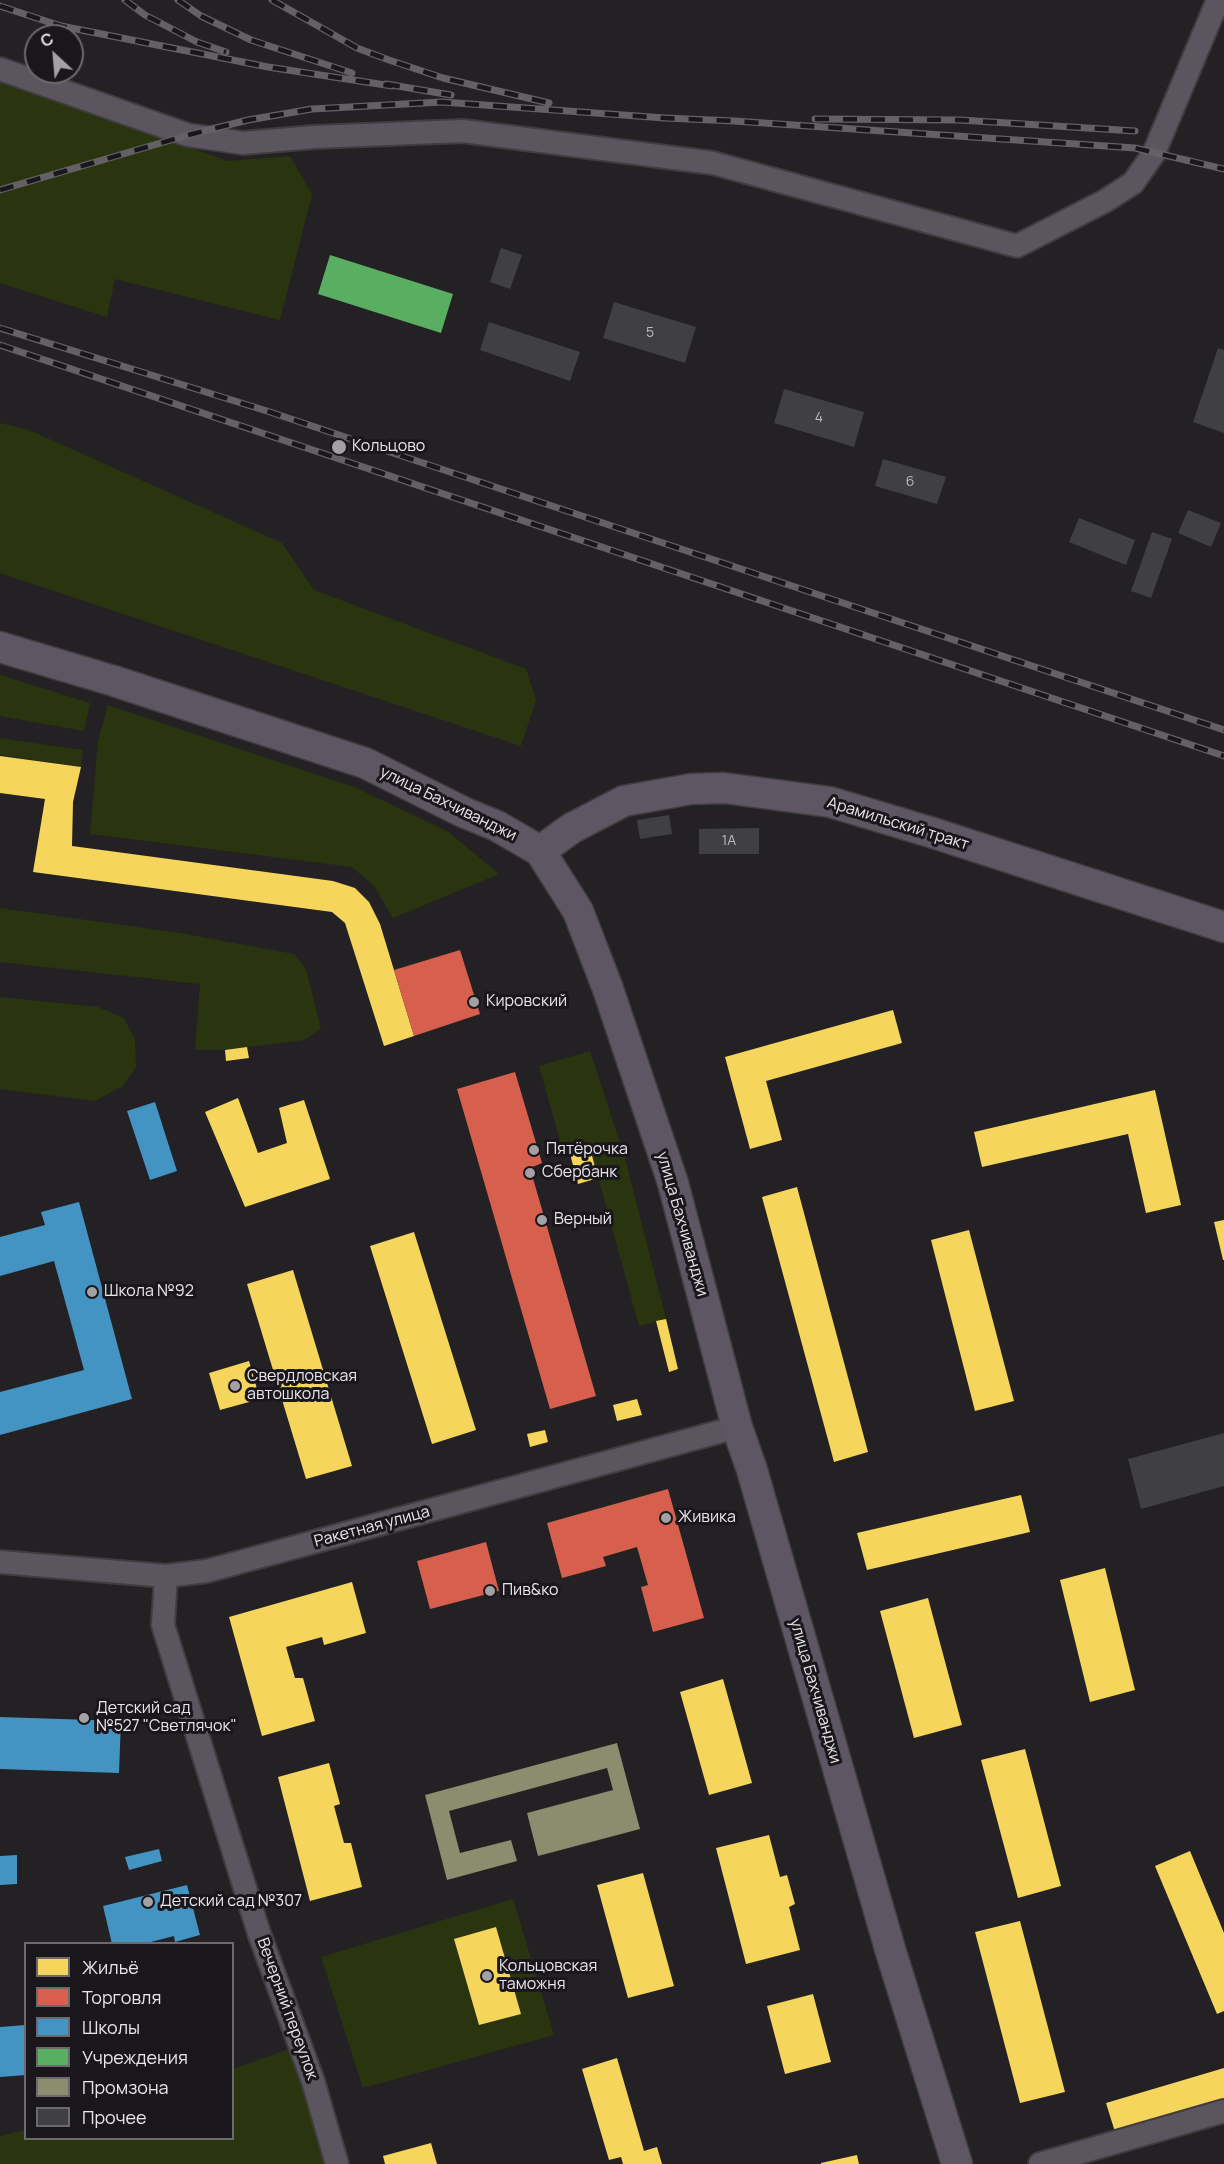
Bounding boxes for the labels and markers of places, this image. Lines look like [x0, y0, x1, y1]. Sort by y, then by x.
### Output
place label: Кольцово [352, 437, 425, 457]
marker: Кольцово [330, 438, 348, 456]
place label: Кировский [486, 992, 567, 1012]
marker: Кировский [467, 995, 481, 1009]
place label: Пятёрочка [546, 1140, 628, 1160]
marker: Пятёрочка [527, 1143, 541, 1157]
place label: Сбербанк [542, 1163, 617, 1183]
marker: Сбербанк [523, 1166, 537, 1180]
place label: Верный [554, 1210, 612, 1230]
marker: Верный [535, 1213, 549, 1227]
place label: Школа №92 [104, 1282, 194, 1302]
marker: Школа №92 [85, 1285, 99, 1299]
place label: Свердловская автошкола [247, 1367, 357, 1405]
marker: Свердловская автошкола [228, 1379, 242, 1393]
place label: Живика [678, 1508, 736, 1528]
marker: Живика [659, 1511, 673, 1525]
place label: Пив&ко [502, 1581, 558, 1601]
marker: Пив&ко [483, 1584, 497, 1598]
place label: Детский сад №527 "Светлячок" [96, 1699, 237, 1737]
marker: Детский сад №527 "Светлячок" [77, 1711, 91, 1725]
place label: Детский сад №307 [160, 1892, 302, 1912]
marker: Детский сад №307 [141, 1895, 155, 1909]
place label: Кольцовская таможня [499, 1957, 597, 1995]
marker: Кольцовская таможня [480, 1969, 494, 1983]

